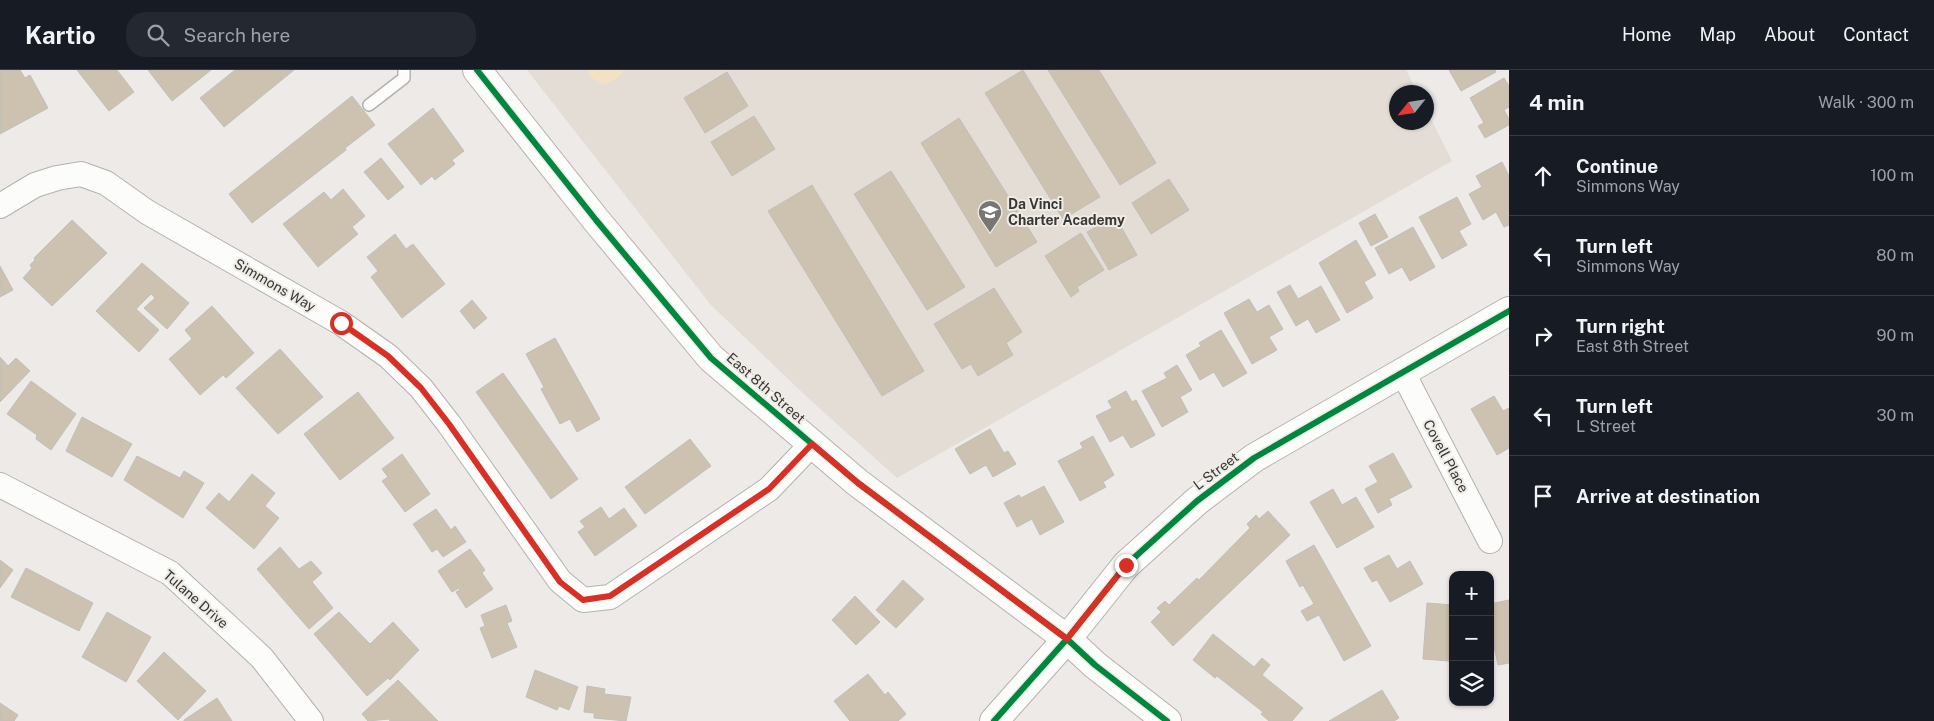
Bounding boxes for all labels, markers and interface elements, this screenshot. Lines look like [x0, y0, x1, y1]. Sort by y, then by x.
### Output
search box [126, 12, 476, 57]
text: Kartio [25, 21, 96, 49]
icon: search [144, 21, 172, 49]
text: Search here [184, 24, 290, 46]
text: Home [1622, 24, 1672, 45]
text: Map [1700, 24, 1736, 45]
text: About [1764, 24, 1815, 45]
text: Contact [1843, 24, 1909, 45]
north arrow [1389, 85, 1434, 130]
text: 4 min [1529, 90, 1584, 115]
text: Walk · 300 m [1818, 93, 1914, 112]
text: Continue [1576, 155, 1658, 177]
icon: ahead [1529, 162, 1557, 190]
text: 100 m [1870, 166, 1914, 185]
text: Simmons Way [1576, 177, 1680, 196]
place label: Da Vinci Charter Academy [1008, 196, 1125, 228]
school or university icon: Da Vinci Charter Academy [977, 199, 1003, 233]
text: Turn left [1576, 235, 1653, 257]
icon: left [1529, 242, 1557, 270]
text: 80 m [1876, 246, 1914, 265]
street label: Simmons Way [232, 255, 319, 315]
text: Simmons Way [1576, 257, 1680, 276]
route start [330, 312, 353, 335]
text: Turn right [1576, 315, 1665, 337]
icon: right [1529, 322, 1557, 350]
text: 90 m [1877, 326, 1914, 345]
text: East 8th Street [1576, 337, 1689, 356]
street label: East 8th Street [723, 350, 809, 426]
text: Turn left [1576, 395, 1653, 417]
icon: left [1529, 402, 1557, 430]
text: 30 m [1877, 406, 1914, 425]
street label: Covell Place [1420, 417, 1472, 495]
text: L Street [1576, 417, 1636, 436]
street label: L Street [1190, 449, 1242, 493]
icon: arrive [1529, 482, 1557, 510]
text: Arrive at destination [1576, 485, 1760, 507]
route end [1115, 554, 1138, 577]
street label: Tulane Drive [160, 567, 232, 631]
map controls [1449, 571, 1494, 706]
button: + [1449, 571, 1494, 616]
button: − [1449, 616, 1494, 661]
button: layers [1449, 661, 1494, 706]

